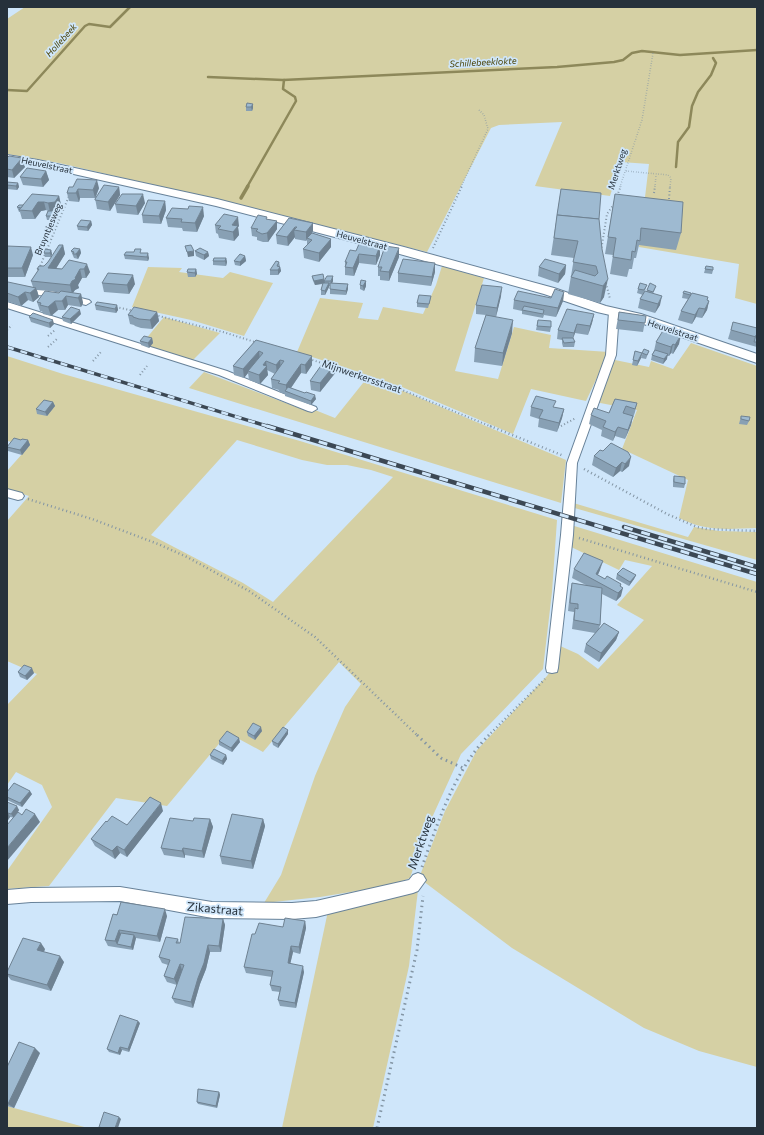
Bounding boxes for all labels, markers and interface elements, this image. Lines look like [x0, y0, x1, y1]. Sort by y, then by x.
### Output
water label: Hollebeek [43, 20, 80, 59]
water label: Schillebeeklokte [449, 55, 517, 69]
street label: Merktweg [605, 147, 629, 191]
street label: Heuvelstraat [20, 154, 74, 176]
street label: Bruyntjesweg [32, 201, 64, 257]
street label: Heuvelstraat [335, 228, 389, 252]
street label: Heuvelstraat [646, 317, 700, 343]
street label: Mijnwerkersstraat [321, 357, 403, 395]
street label: Merktweg [404, 813, 436, 871]
street label: Zikastraat [186, 899, 244, 917]

